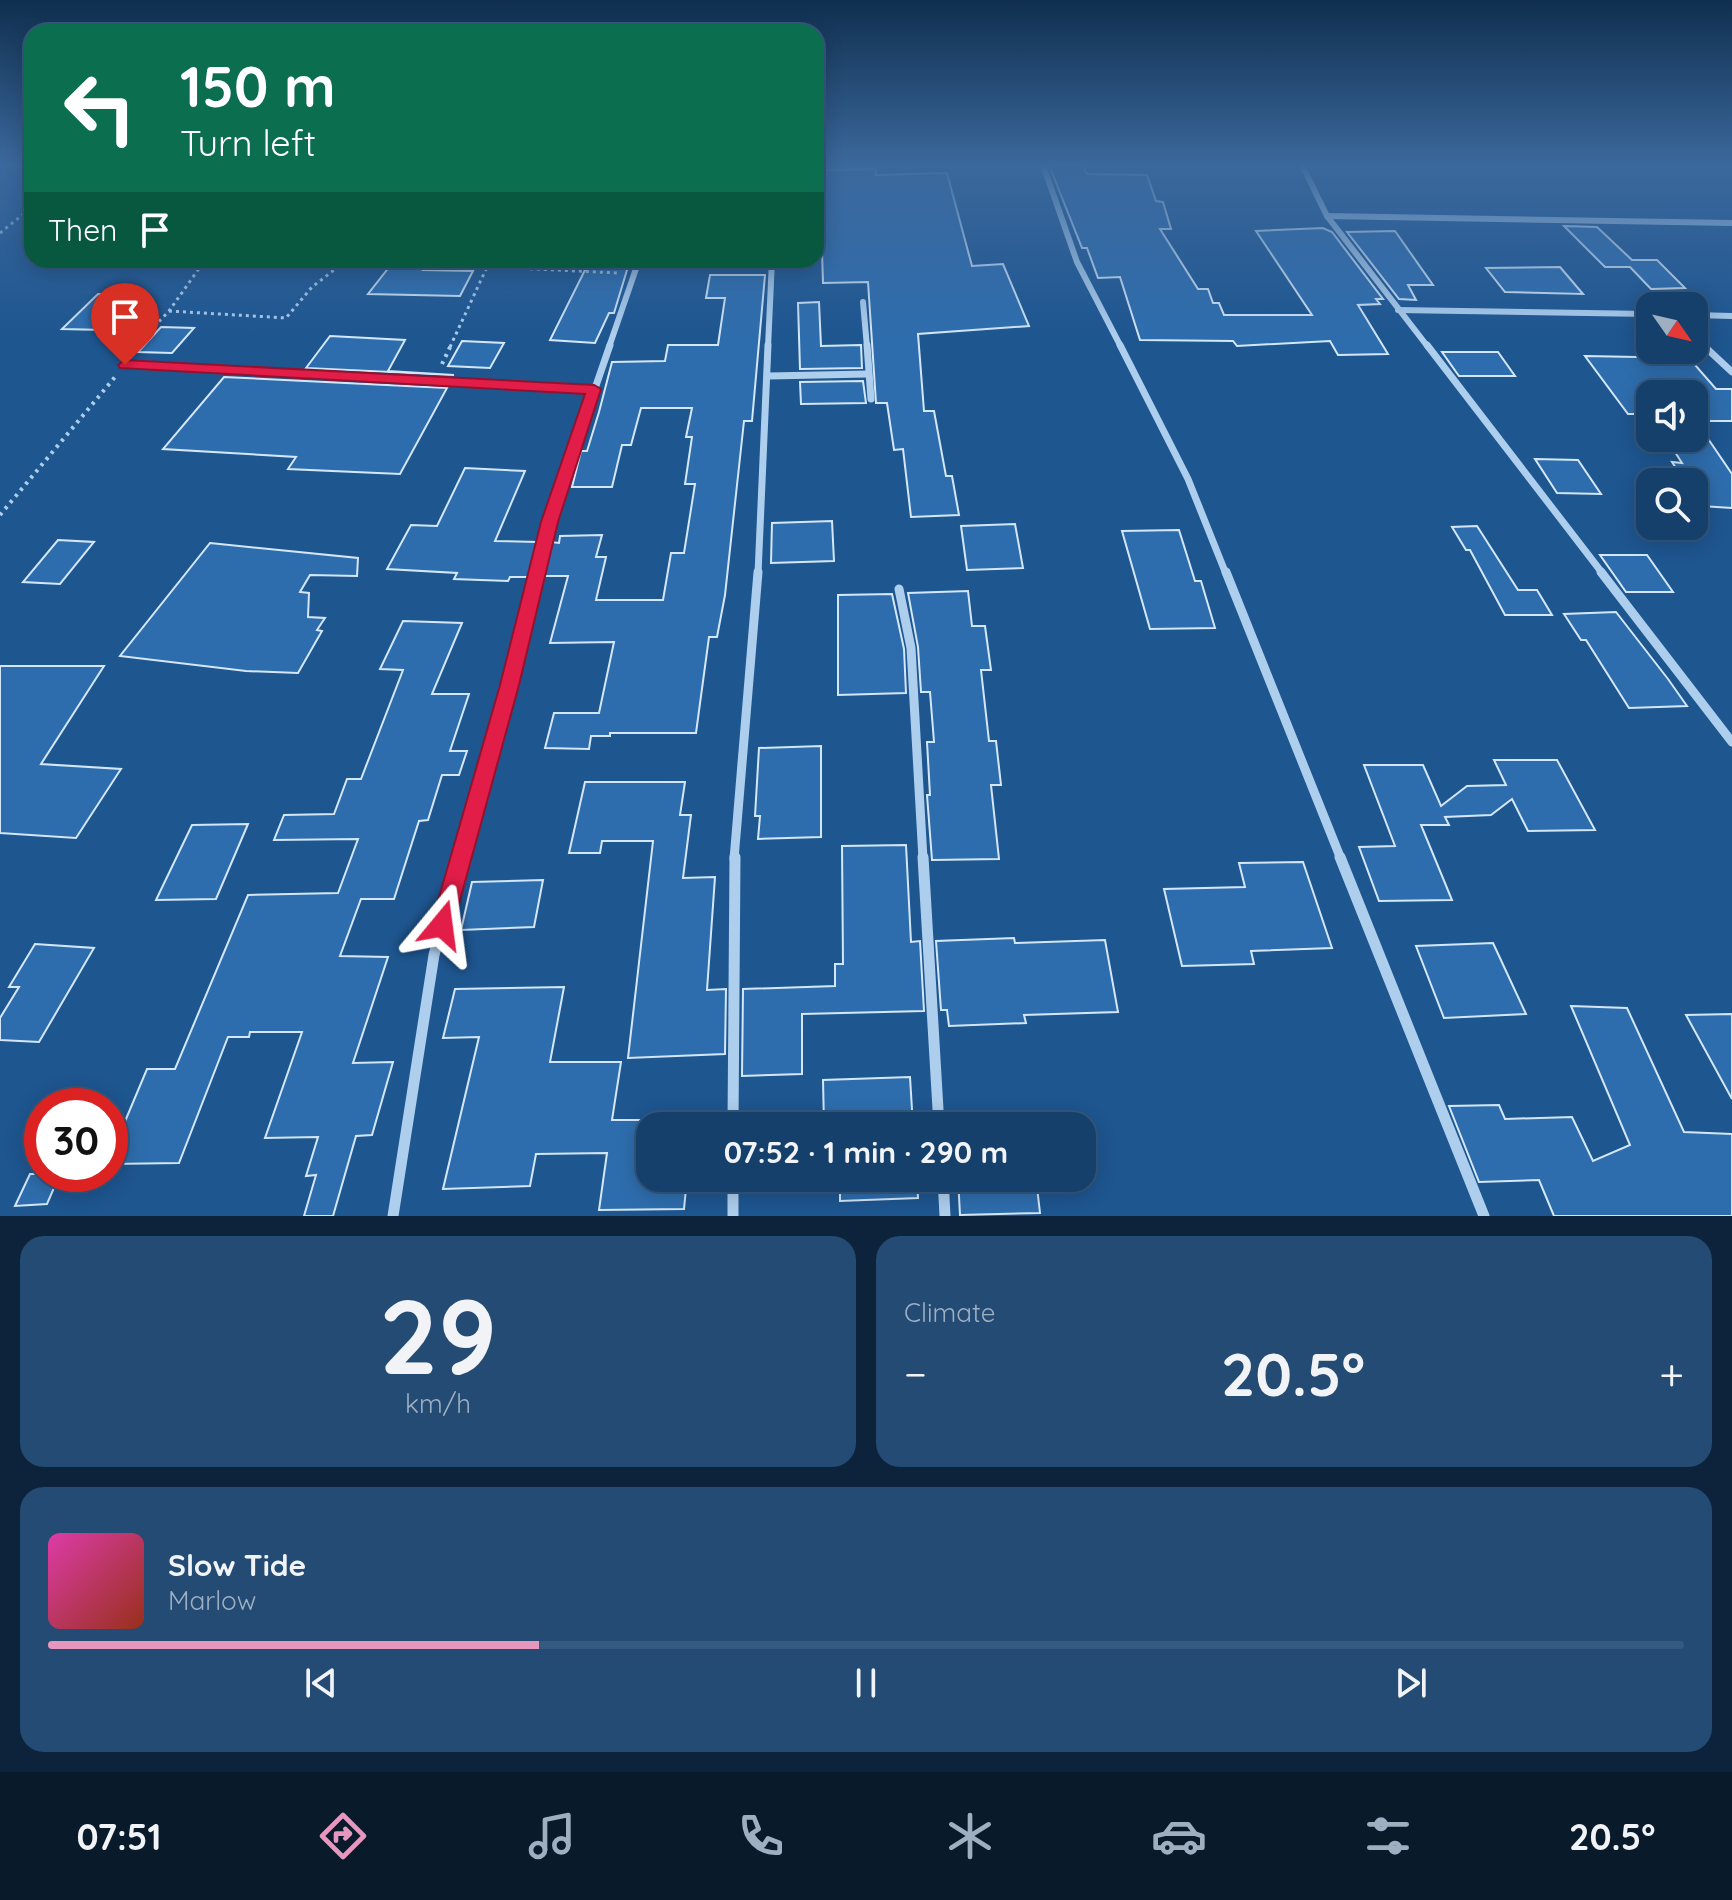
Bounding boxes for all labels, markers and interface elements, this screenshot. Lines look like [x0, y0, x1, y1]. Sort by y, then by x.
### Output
text: 150 m [180, 51, 336, 121]
icon: left [48, 56, 152, 160]
text: Turn left [180, 120, 316, 165]
icon: arrive [133, 208, 177, 252]
text: Then [48, 211, 117, 249]
pin [91, 283, 159, 365]
north arrow [1636, 292, 1708, 364]
map controls [1636, 292, 1708, 540]
icon: arrive [103, 295, 147, 339]
button: sound [1636, 380, 1708, 452]
button: search [1636, 468, 1708, 540]
position arrow [400, 883, 484, 967]
speed limit sign: 30 [24, 1088, 128, 1192]
text: 07:52 · 1 min · 290 m [724, 1133, 1008, 1171]
text: 29 [379, 1270, 497, 1400]
text: Climate [904, 1296, 995, 1329]
text: 20.5° [1221, 1336, 1365, 1411]
text: − [904, 1346, 927, 1401]
text: + [1659, 1346, 1684, 1401]
text: km/h [405, 1387, 471, 1420]
text: Slow Tide [168, 1546, 306, 1584]
text: Marlow [168, 1584, 256, 1617]
icon: previous [299, 1661, 343, 1705]
icon: pause [844, 1661, 888, 1705]
icon: next [1389, 1661, 1433, 1705]
icon: directions [315, 1808, 371, 1864]
icon: music [524, 1808, 580, 1864]
icon: phone [733, 1808, 789, 1864]
icon: climate [942, 1808, 998, 1864]
icon: car [1151, 1808, 1207, 1864]
icon: filters [1360, 1808, 1416, 1864]
text: 07:51 [77, 1814, 162, 1859]
text: 20.5° [1569, 1814, 1655, 1859]

